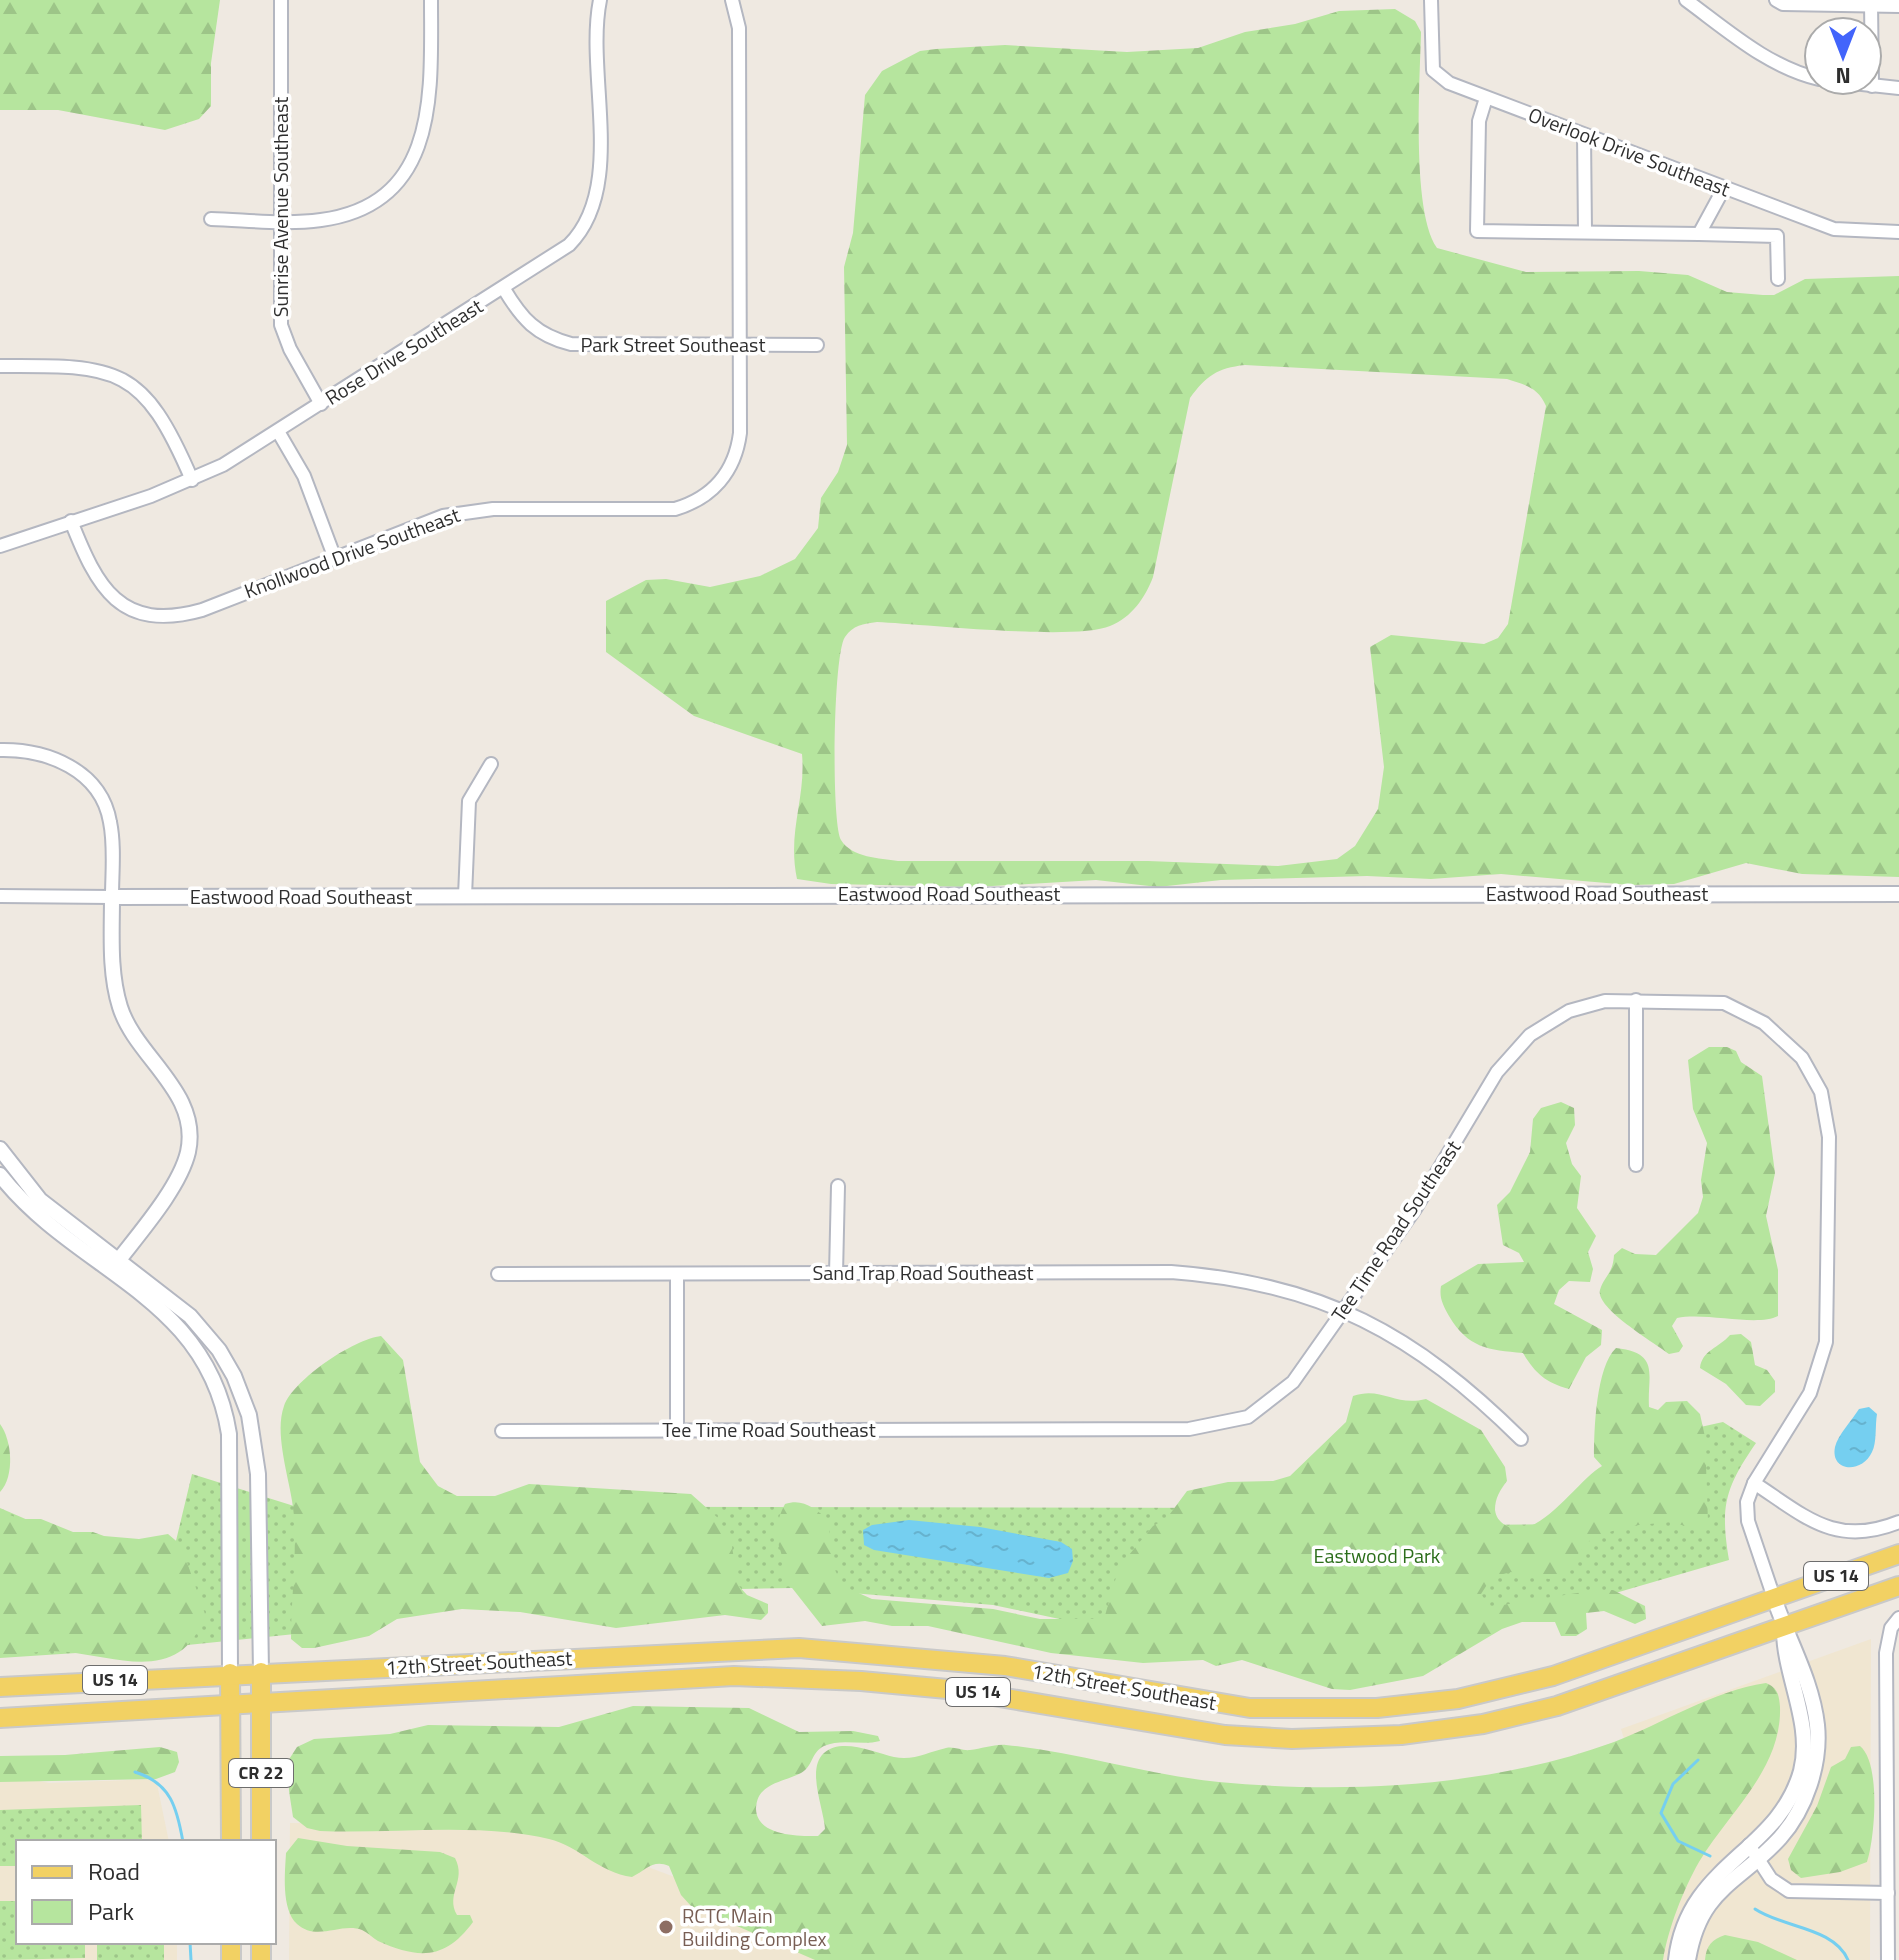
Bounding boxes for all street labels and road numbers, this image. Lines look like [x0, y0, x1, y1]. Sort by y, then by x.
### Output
street label: Sunrise Avenue Southeast [265, 97, 296, 317]
street label: Overlook Drive Southeast [1524, 99, 1735, 204]
street label: Rose Drive Southeast [319, 291, 489, 413]
street label: Park Street Southeast [581, 329, 765, 360]
street label: Knollwood Drive Southeast [240, 499, 464, 606]
street label: Eastwood Road Southeast [838, 878, 1060, 909]
street label: Eastwood Road Southeast [1486, 878, 1708, 909]
street label: Eastwood Road Southeast [190, 881, 412, 912]
street label: Tee Time Road Southeast [1323, 1134, 1468, 1328]
street label: Sand Trap Road Southeast [812, 1257, 1034, 1288]
street label: Tee Time Road Southeast [662, 1414, 876, 1445]
road number: US 14 [1804, 1562, 1868, 1590]
street label: 12th Street Southeast [385, 1642, 573, 1683]
street label: 12th Street Southeast [1029, 1655, 1219, 1718]
road number: US 14 [83, 1666, 147, 1694]
road number: US 14 [946, 1678, 1010, 1706]
road number: CR 22 [229, 1759, 293, 1787]

